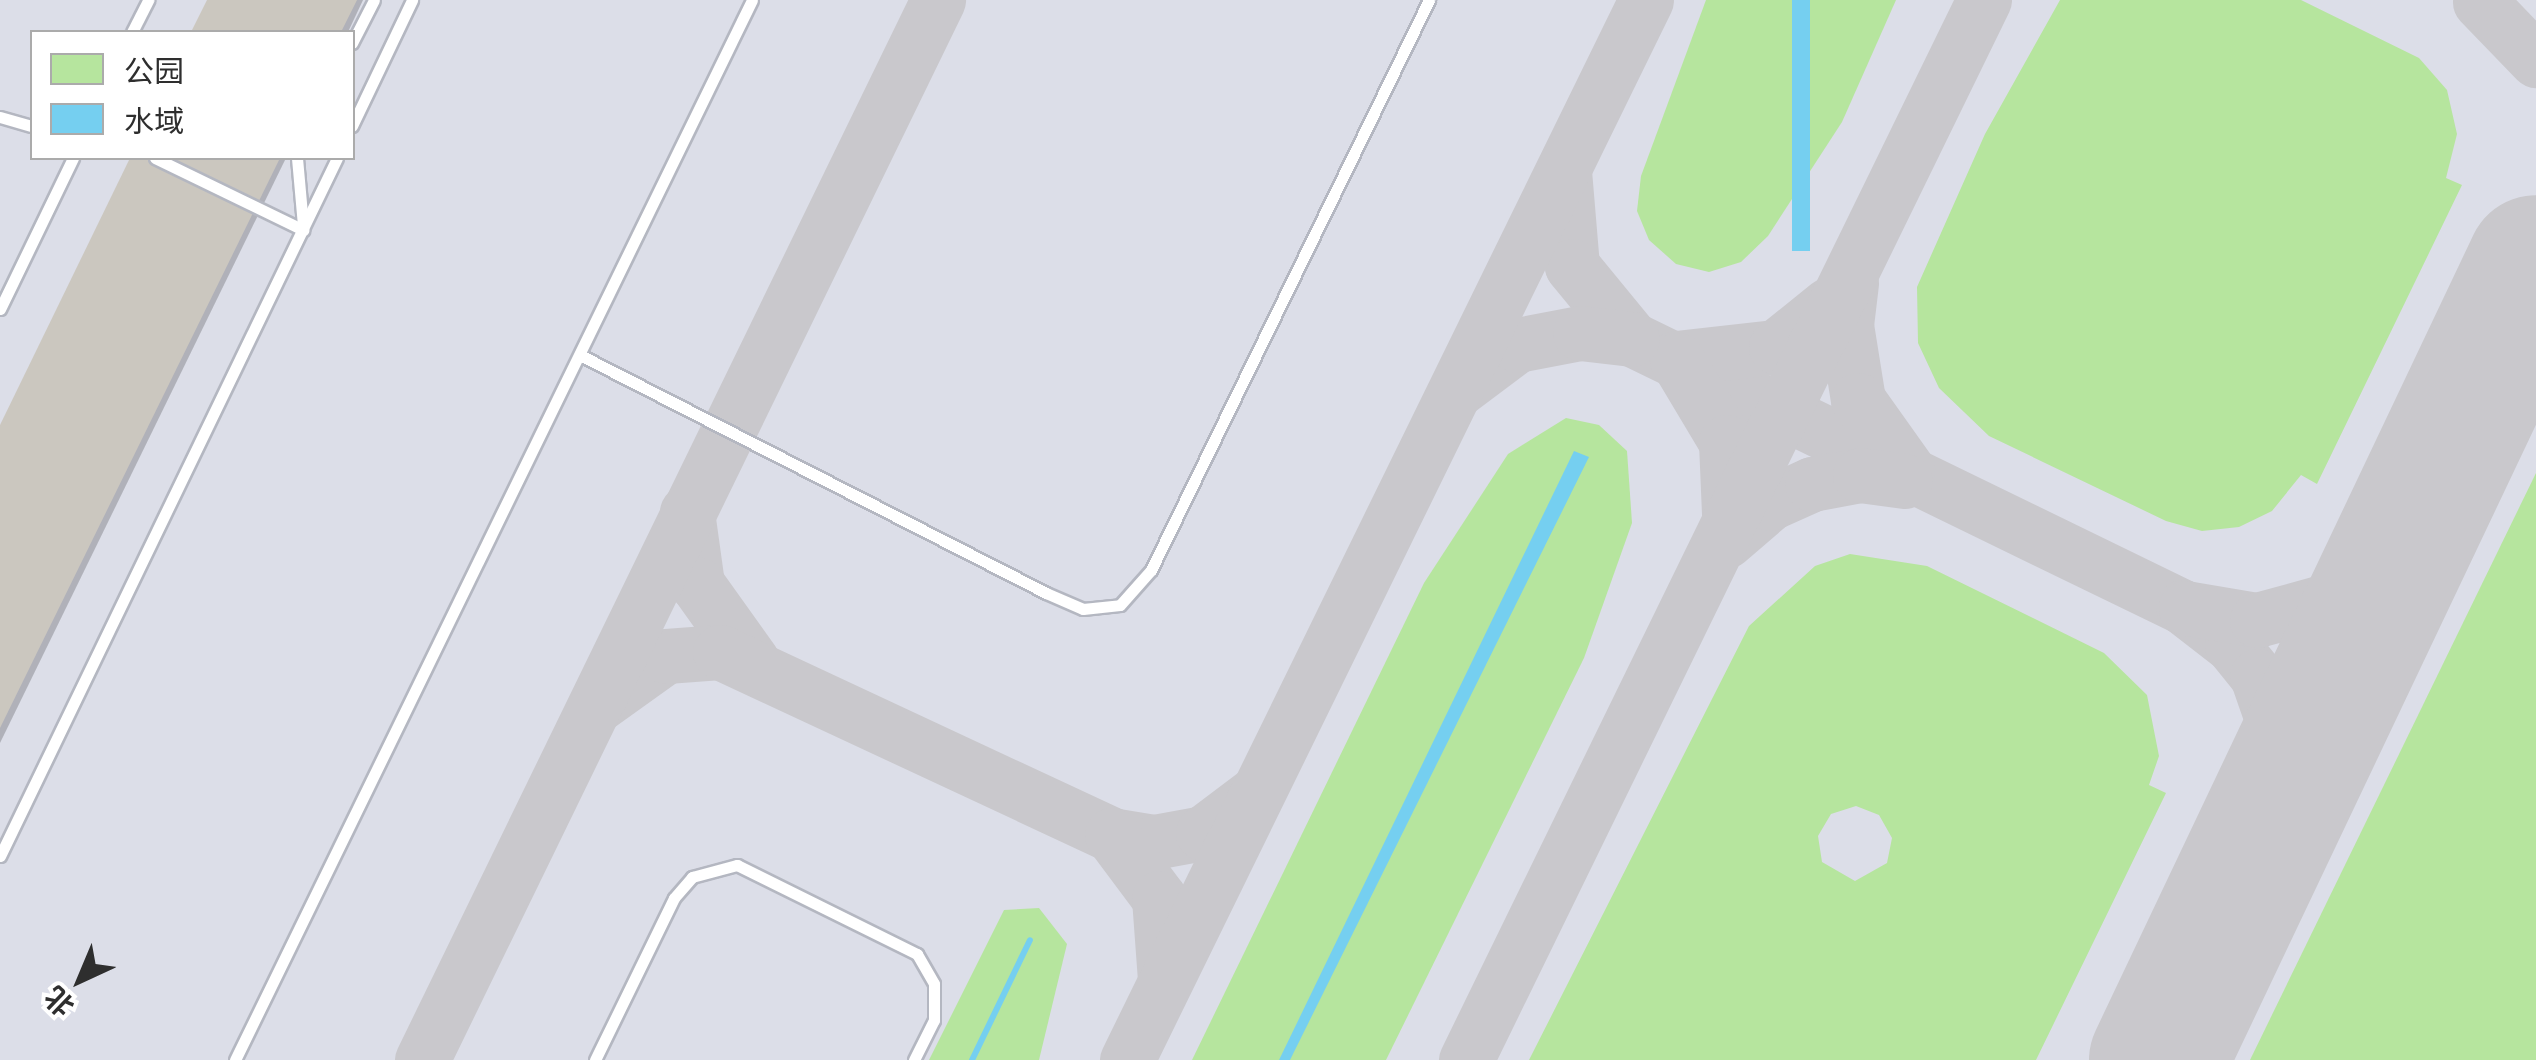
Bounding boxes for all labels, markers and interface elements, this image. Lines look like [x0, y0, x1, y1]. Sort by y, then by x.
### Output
legend [30, 30, 355, 160]
text: 公园 [124, 53, 184, 90]
text: 水域 [124, 103, 184, 140]
north arrow [30, 930, 130, 1030]
text: 北 [37, 980, 81, 1024]

